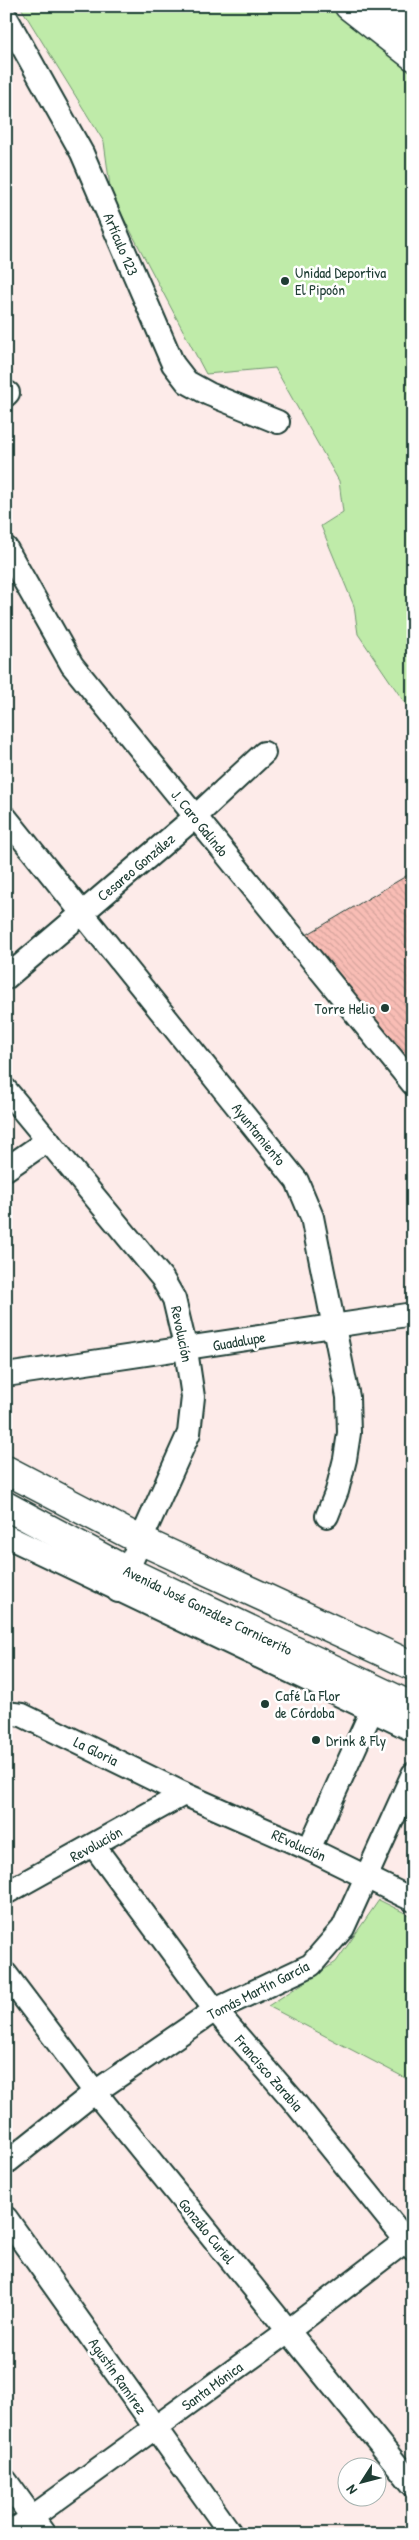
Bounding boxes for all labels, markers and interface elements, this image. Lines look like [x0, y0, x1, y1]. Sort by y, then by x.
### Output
street label: Artículo 123 [98, 209, 144, 279]
place label: Unidad Deportiva El Pipoón [295, 262, 386, 300]
marker: Unidad Deportiva El Pipoón [279, 275, 291, 287]
street label: J. Caro Galindo [166, 785, 234, 861]
street label: Cesareo González [93, 828, 180, 906]
place label: Torre Helio [315, 998, 375, 1019]
marker: Torre Helio [379, 1002, 391, 1014]
street label: Ayuntamiento [227, 1098, 291, 1170]
street label: Revolución [166, 1304, 198, 1364]
street label: Guadalupe [211, 1326, 267, 1356]
street label: Avenida José González Carnicerito [120, 1560, 296, 1660]
place label: Café La Flor de Córdoba [275, 1685, 340, 1723]
marker: Café La Flor de Córdoba [259, 1698, 271, 1710]
place label: Drink & Fly [326, 1730, 386, 1751]
street label: La Gloria [70, 1731, 122, 1771]
marker: Drink & Fly [310, 1734, 322, 1746]
street label: Revolución [66, 1821, 126, 1867]
street label: REvolución [268, 1824, 330, 1866]
street label: Tomás Martín García [204, 1955, 313, 2025]
street label: Francisco Zarabia [229, 2030, 308, 2116]
street label: Gonzálo Curiel [174, 2194, 240, 2268]
street label: Agustín Ramírez [84, 2334, 152, 2419]
street label: Santa Mónica [177, 2357, 247, 2415]
north arrow [336, 2458, 386, 2508]
text: N [341, 2481, 361, 2499]

